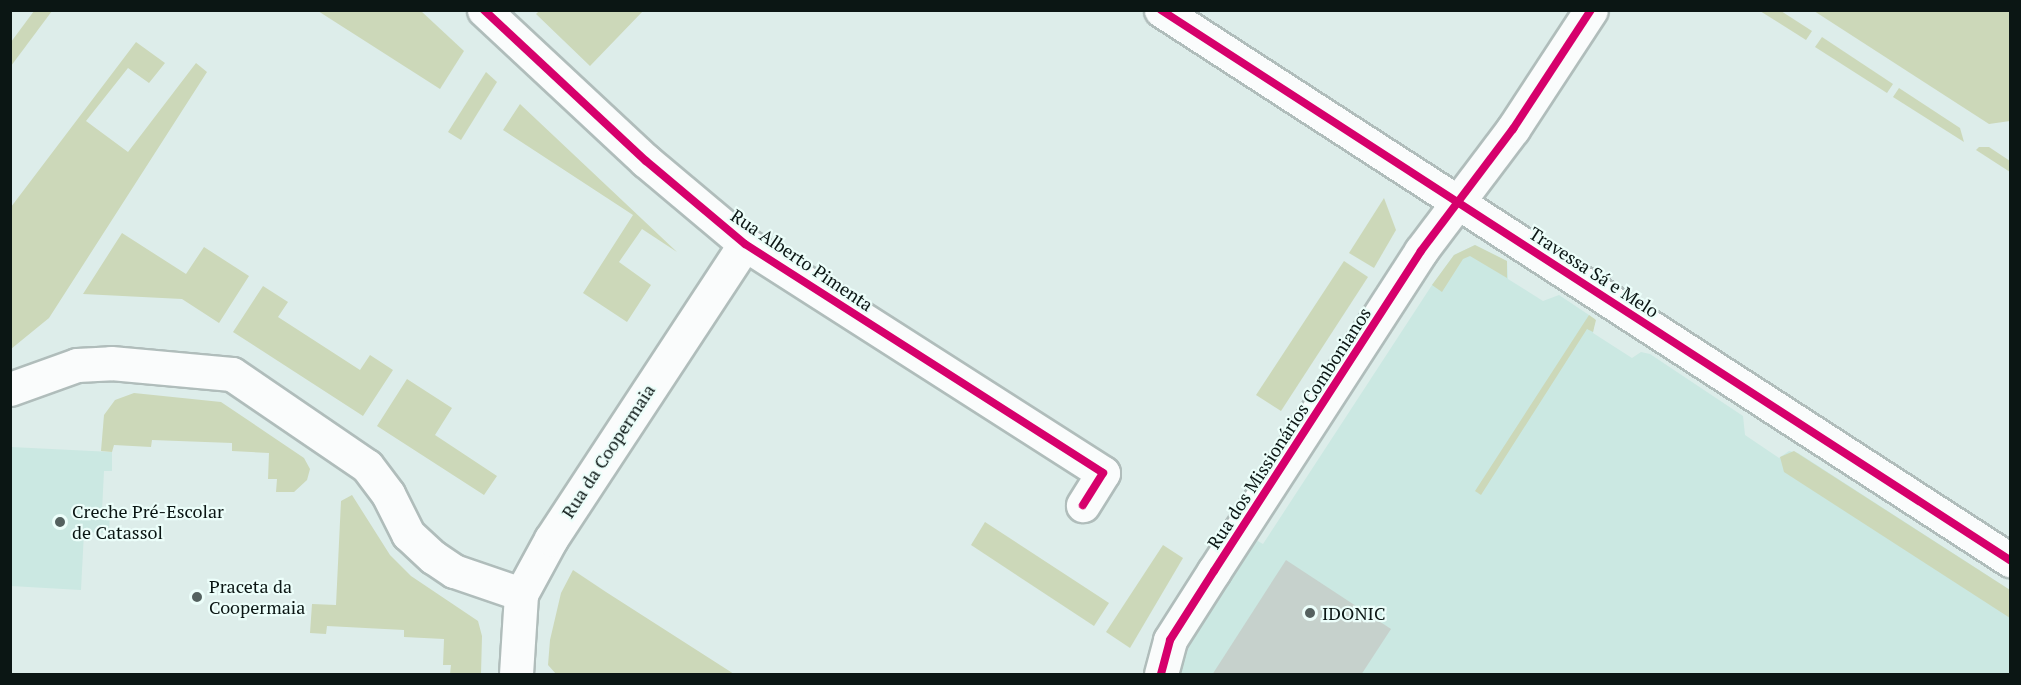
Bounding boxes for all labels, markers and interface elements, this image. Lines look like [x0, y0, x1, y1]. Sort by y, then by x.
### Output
street label: Rua Alberto Pimenta [727, 204, 877, 316]
street label: Travessa Sá e Melo [1525, 222, 1663, 322]
street label: Rua dos Missionários Combonianos [1203, 303, 1375, 553]
street label: Rua da Coopermaia [557, 380, 659, 522]
place label: Creche Pré-Escolar de Catassol [72, 501, 224, 544]
marker: Creche Pré-Escolar de Catassol [53, 515, 67, 529]
place label: Praceta da Coopermaia [209, 576, 305, 618]
marker: Praceta da Coopermaia [190, 590, 204, 604]
place label: IDONIC [1322, 602, 1386, 624]
marker: IDONIC [1303, 606, 1317, 620]

